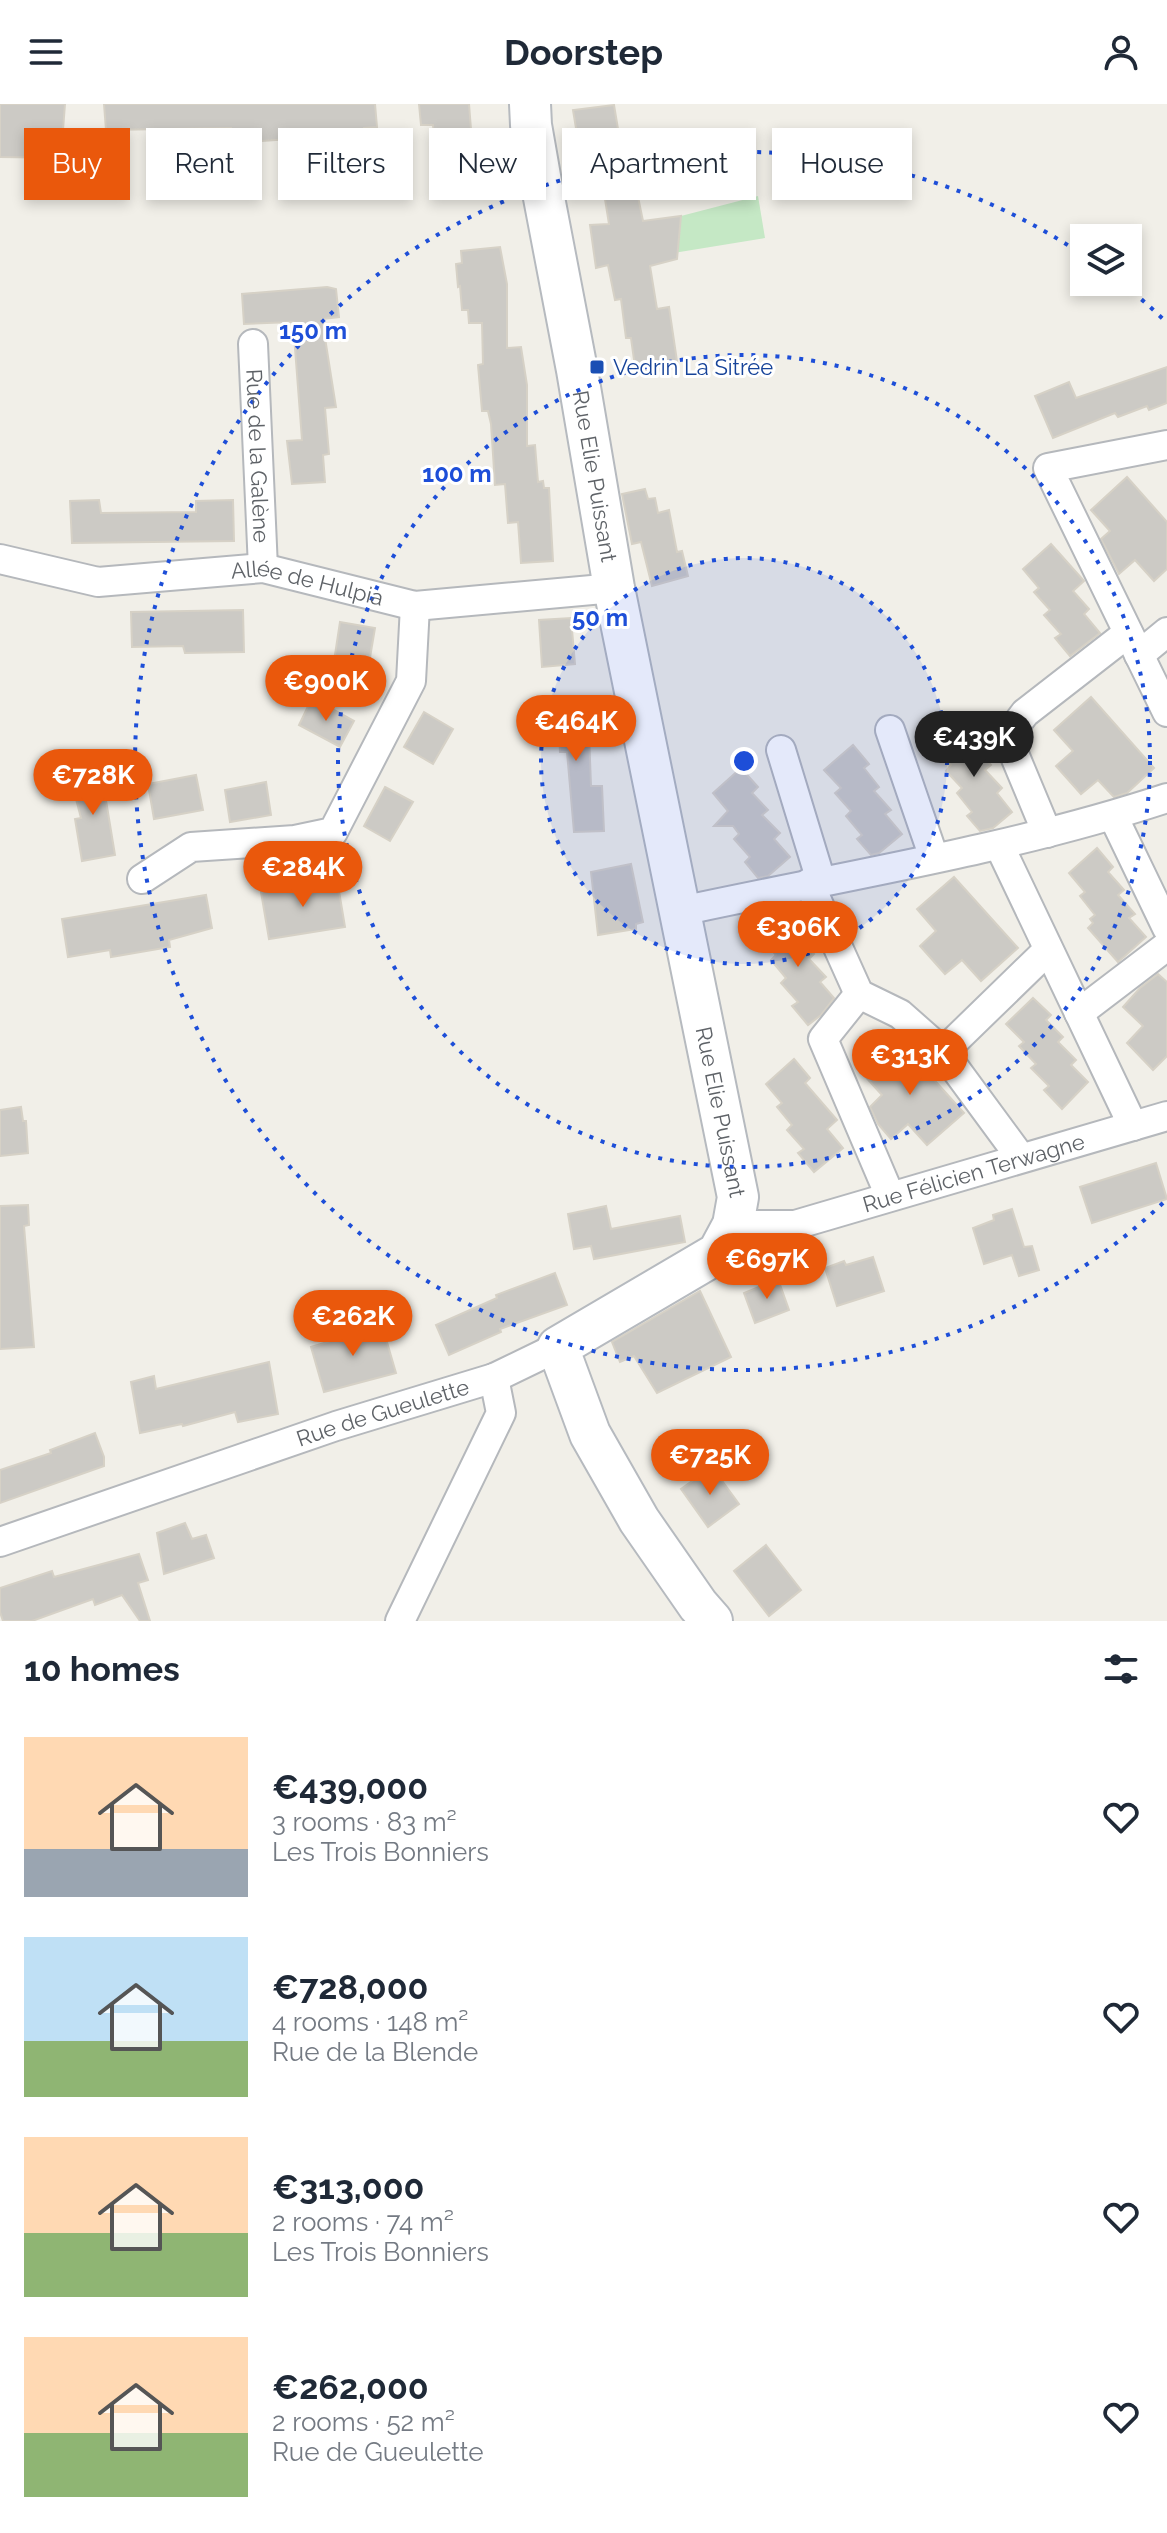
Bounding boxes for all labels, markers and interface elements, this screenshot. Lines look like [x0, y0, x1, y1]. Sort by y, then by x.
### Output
icon: menu [24, 30, 68, 74]
icon: person [1099, 30, 1143, 74]
text: Doorstep [504, 31, 663, 73]
chip: Buy [24, 128, 130, 200]
chip: Rent [146, 128, 262, 200]
chip: Filters [278, 128, 413, 200]
chip: New [429, 128, 546, 200]
chip: Apartment [562, 128, 756, 200]
chip: House [772, 128, 912, 200]
map controls [1070, 224, 1142, 296]
button: layers [1070, 224, 1142, 296]
text: 150 m [279, 316, 347, 345]
place label: Vedrin La Sitrée [613, 354, 773, 380]
marker: Vedrin La Sitrée [588, 358, 606, 376]
street label: Rue de la Galène [241, 368, 275, 544]
street label: Rue Elie Puissant [568, 388, 622, 564]
text: 100 m [422, 459, 492, 488]
street label: Allée de Hulpia [230, 554, 386, 611]
text: 50 m [572, 603, 628, 632]
pin: €900K [270, 655, 382, 723]
text: €900K [283, 666, 369, 696]
pin: €464K [520, 695, 632, 763]
text: €464K [534, 706, 618, 736]
pin: €439K [918, 711, 1030, 779]
text: €439K [933, 722, 1015, 752]
centre of rings [730, 747, 758, 775]
pin: €728K [37, 749, 149, 817]
text: €728K [51, 760, 135, 790]
pin: €284K [247, 841, 359, 909]
text: €284K [261, 852, 345, 882]
pin: €306K [742, 901, 854, 969]
text: €306K [756, 912, 840, 942]
street label: Rue Elie Puissant [691, 1024, 751, 1200]
pin: €313K [854, 1029, 966, 1097]
text: €313K [870, 1040, 950, 1070]
street label: Rue Félicien Terwagne [859, 1128, 1088, 1218]
pin: €697K [711, 1233, 823, 1301]
text: €697K [725, 1244, 809, 1274]
pin: €262K [297, 1290, 409, 1358]
text: €262K [311, 1301, 395, 1331]
street label: Rue de Gueulette [293, 1373, 472, 1452]
pin: €725K [654, 1429, 766, 1497]
text: €725K [669, 1440, 751, 1470]
icon: filters [1099, 1647, 1143, 1691]
text: 10 homes [24, 1649, 180, 1689]
text: €439,000 [272, 1767, 428, 1807]
icon: home [88, 1769, 184, 1865]
icon: heart [1099, 1795, 1143, 1839]
text: 3 rooms · 83 m² [272, 1807, 457, 1837]
text: Les Trois Bonniers [272, 1837, 489, 1867]
text: €728,000 [272, 1967, 428, 2007]
icon: home [88, 1969, 184, 2065]
icon: heart [1099, 1995, 1143, 2039]
text: 4 rooms · 148 m² [272, 2007, 468, 2037]
text: Rue de la Blende [272, 2037, 478, 2067]
text: €313,000 [272, 2167, 424, 2207]
icon: home [88, 2169, 184, 2265]
icon: heart [1099, 2195, 1143, 2239]
text: 2 rooms · 74 m² [272, 2207, 454, 2237]
text: Les Trois Bonniers [272, 2237, 489, 2267]
text: €262,000 [272, 2367, 429, 2407]
icon: home [88, 2369, 184, 2465]
icon: heart [1099, 2395, 1143, 2439]
text: 2 rooms · 52 m² [272, 2407, 455, 2437]
text: Rue de Gueulette [272, 2437, 484, 2467]

